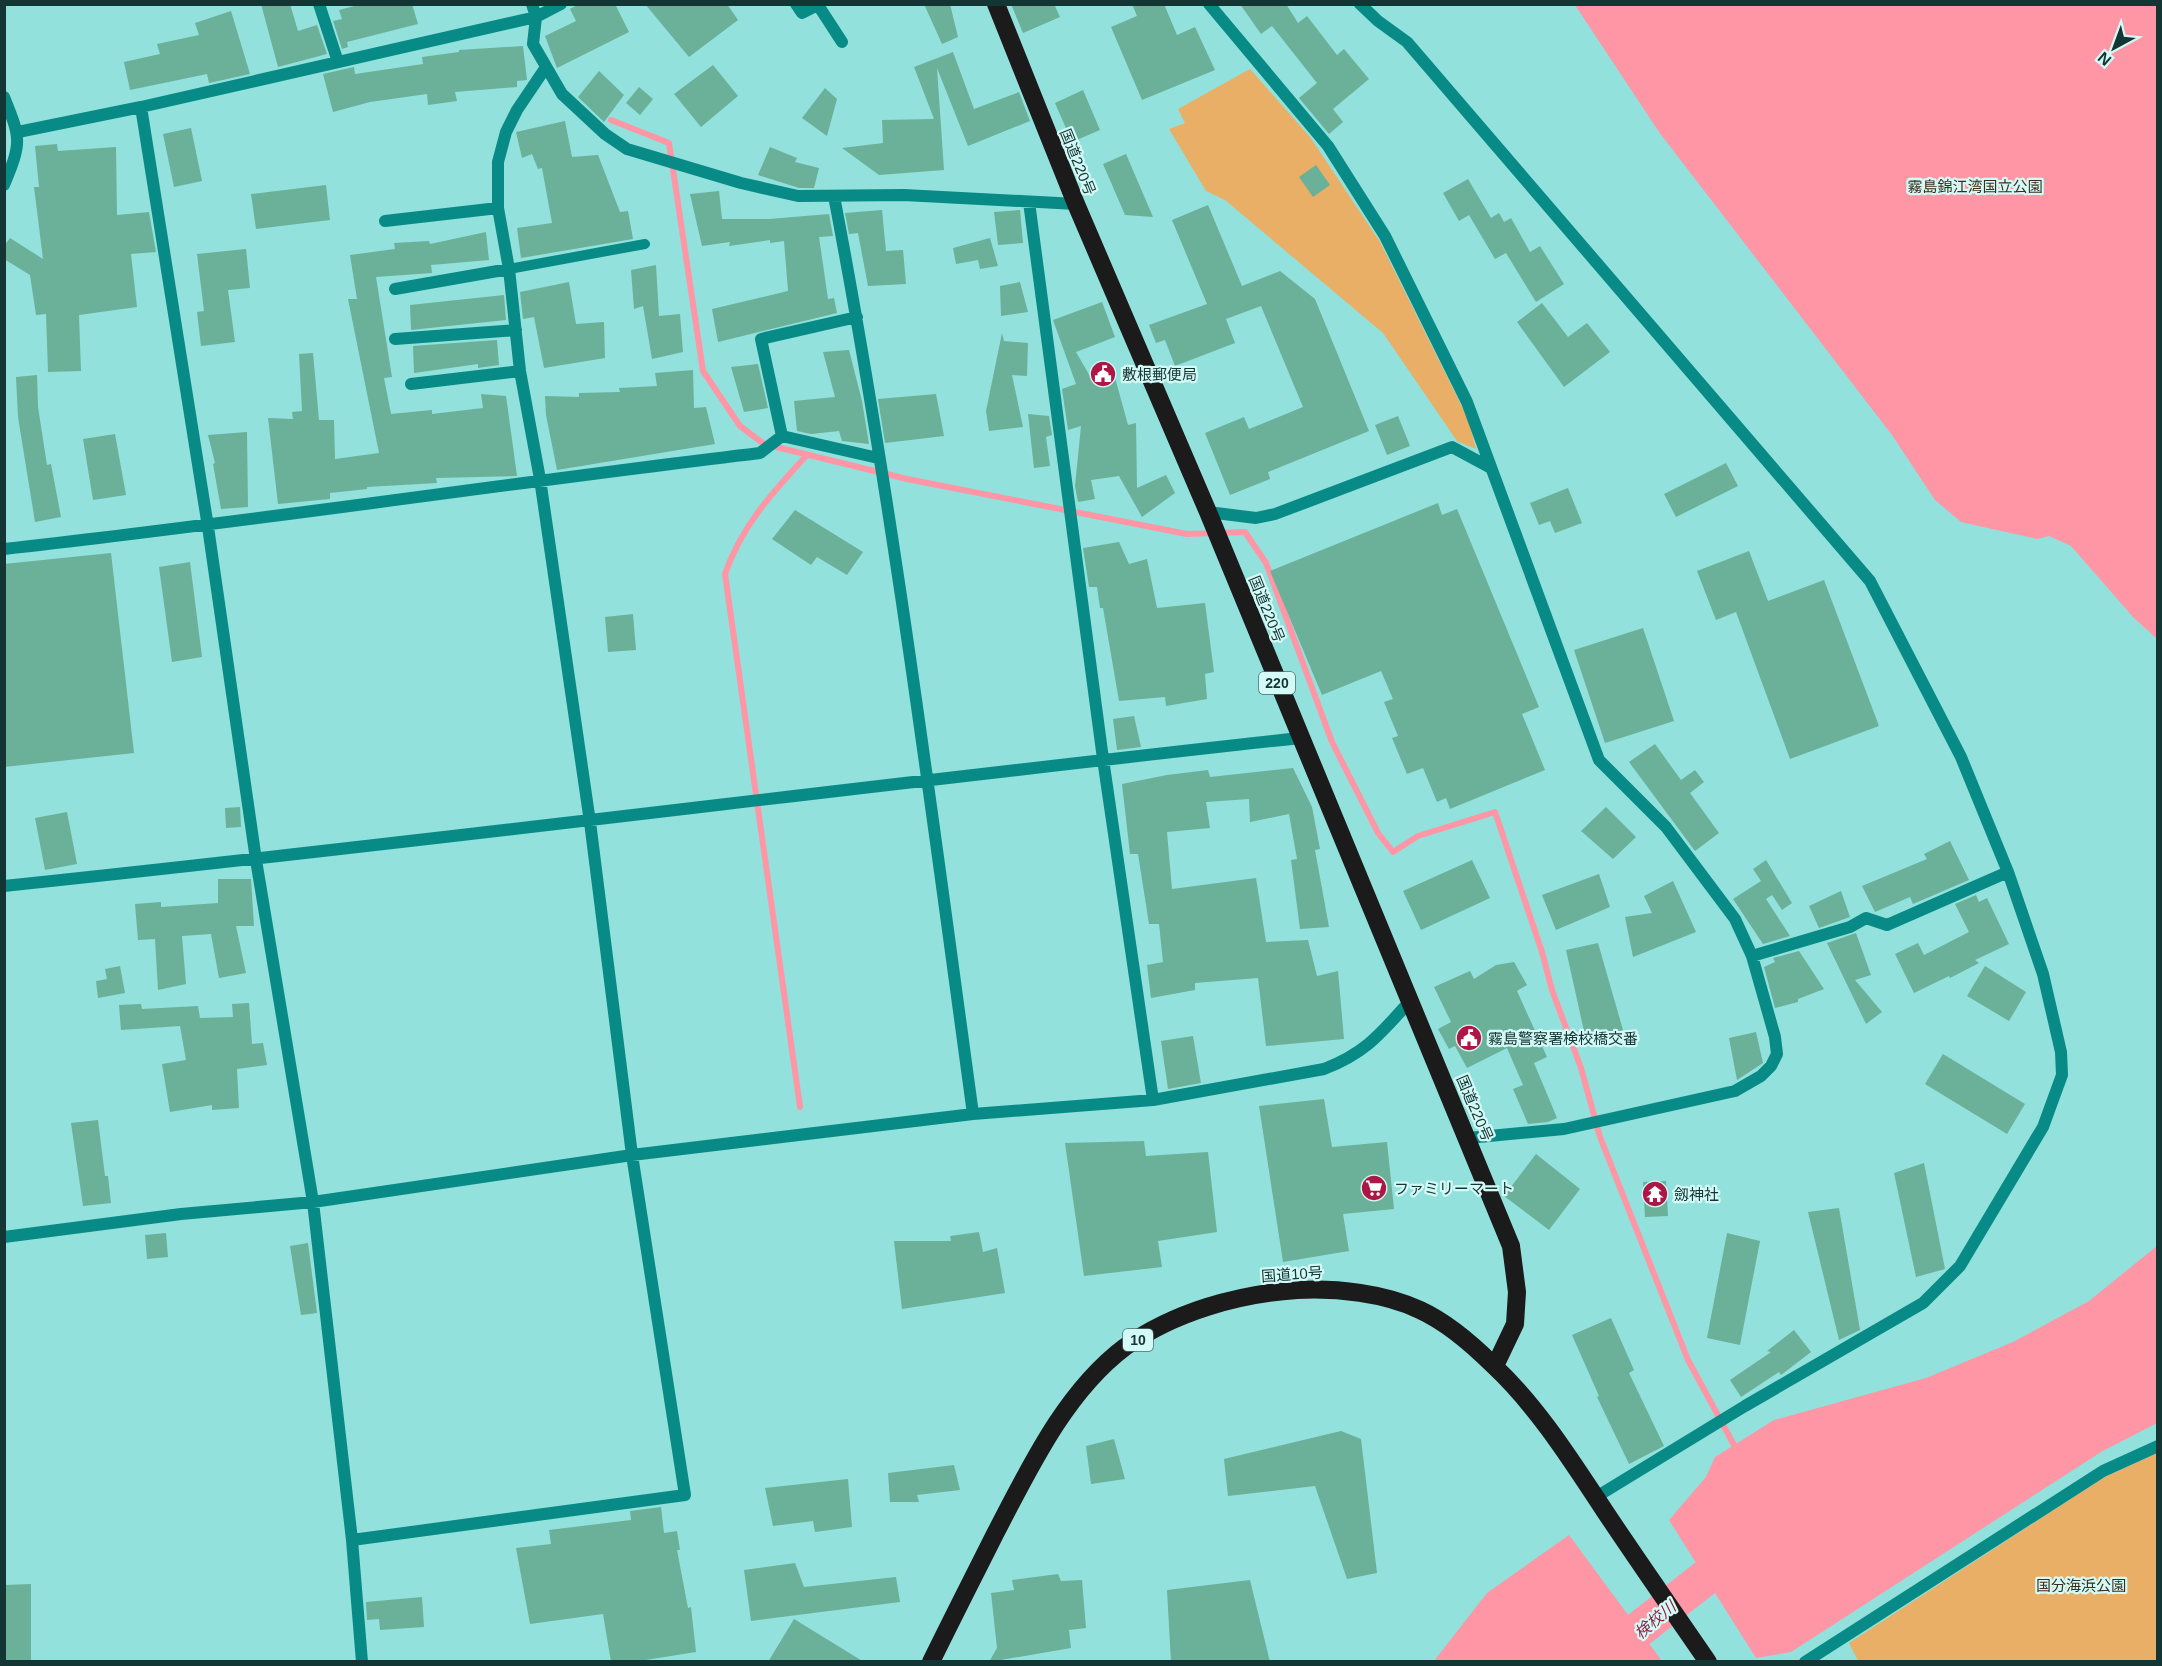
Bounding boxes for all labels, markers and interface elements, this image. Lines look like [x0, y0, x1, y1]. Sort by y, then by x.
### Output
north arrow [2084, 18, 2144, 78]
text: N [2095, 49, 2114, 69]
street label: 国道220号 [1057, 126, 1099, 198]
park label: 霧島錦江湾国立公園 [1907, 178, 2043, 195]
public building icon: 敷根郵便局 [1088, 359, 1118, 389]
place label: 敷根郵便局 [1122, 366, 1197, 383]
street label: 国道220号 [1246, 573, 1288, 645]
road number: 220 [1259, 672, 1295, 694]
public building icon: 霧島警察署検校橋交番 [1454, 1023, 1484, 1053]
place label: 霧島警察署検校橋交番 [1488, 1030, 1638, 1047]
street label: 国道220号 [1453, 1072, 1497, 1144]
supermarket icon: ファミリーマート [1359, 1173, 1389, 1203]
temple icon: 劔神社 [1640, 1179, 1670, 1209]
place label: ファミリーマート [1394, 1180, 1514, 1197]
place label: 劔神社 [1674, 1186, 1719, 1203]
street label: 国道10号 [1261, 1263, 1323, 1285]
road number: 10 [1123, 1329, 1153, 1351]
park label: 国分海浜公園 [2036, 1577, 2126, 1594]
water label: 検校川 [1631, 1597, 1680, 1642]

